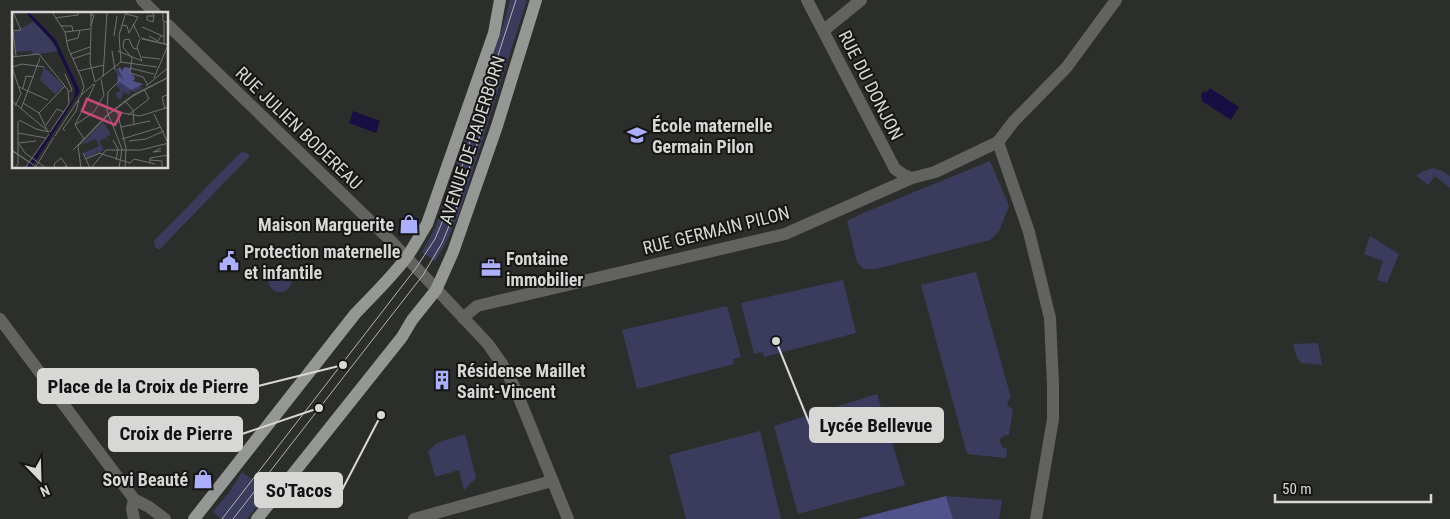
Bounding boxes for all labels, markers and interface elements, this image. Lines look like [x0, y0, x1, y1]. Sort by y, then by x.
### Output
inset map [12, 12, 169, 169]
street label: RUE DU DONJON [834, 27, 908, 143]
street label: AVENUE DE PADERBORN [435, 53, 509, 227]
street label: RUE JULIEN BODEREAU [231, 62, 367, 194]
place label: École maternelle Germain Pilon [652, 115, 773, 157]
school or university icon: École maternelle Germain Pilon [626, 124, 648, 146]
street label: RUE GERMAIN PILON [641, 202, 791, 258]
shop icon: Maison Marguerite [398, 213, 420, 235]
place label: Maison Marguerite [258, 214, 394, 235]
place label: Protection maternelle et infantile [244, 241, 401, 283]
place label: Fontaine immobilier [506, 248, 583, 290]
public building icon: Protection maternelle et infantile [218, 250, 240, 272]
office icon: Fontaine immobilier [480, 257, 502, 279]
place label: Résidense Maillet Saint-Vincent [457, 360, 586, 402]
callout: Place de la Croix de Pierre [38, 369, 258, 403]
building icon: Résidense Maillet Saint-Vincent [431, 369, 453, 391]
text: Place de la Croix de Pierre [48, 375, 248, 398]
callout: Lycée Bellevue [810, 408, 943, 442]
text: Lycée Bellevue [820, 414, 932, 437]
callout: Croix de Pierre [109, 417, 242, 451]
text: Croix de Pierre [119, 422, 233, 445]
north arrow [15, 454, 65, 504]
shop icon: Sovi Beauté [192, 468, 214, 490]
place label: Sovi Beauté [103, 469, 188, 490]
scale bar [1275, 472, 1431, 504]
callout: So'Tacos [255, 473, 342, 507]
text: So'Tacos [266, 479, 332, 502]
text: 50 m [1282, 480, 1312, 498]
text: N [38, 482, 52, 500]

